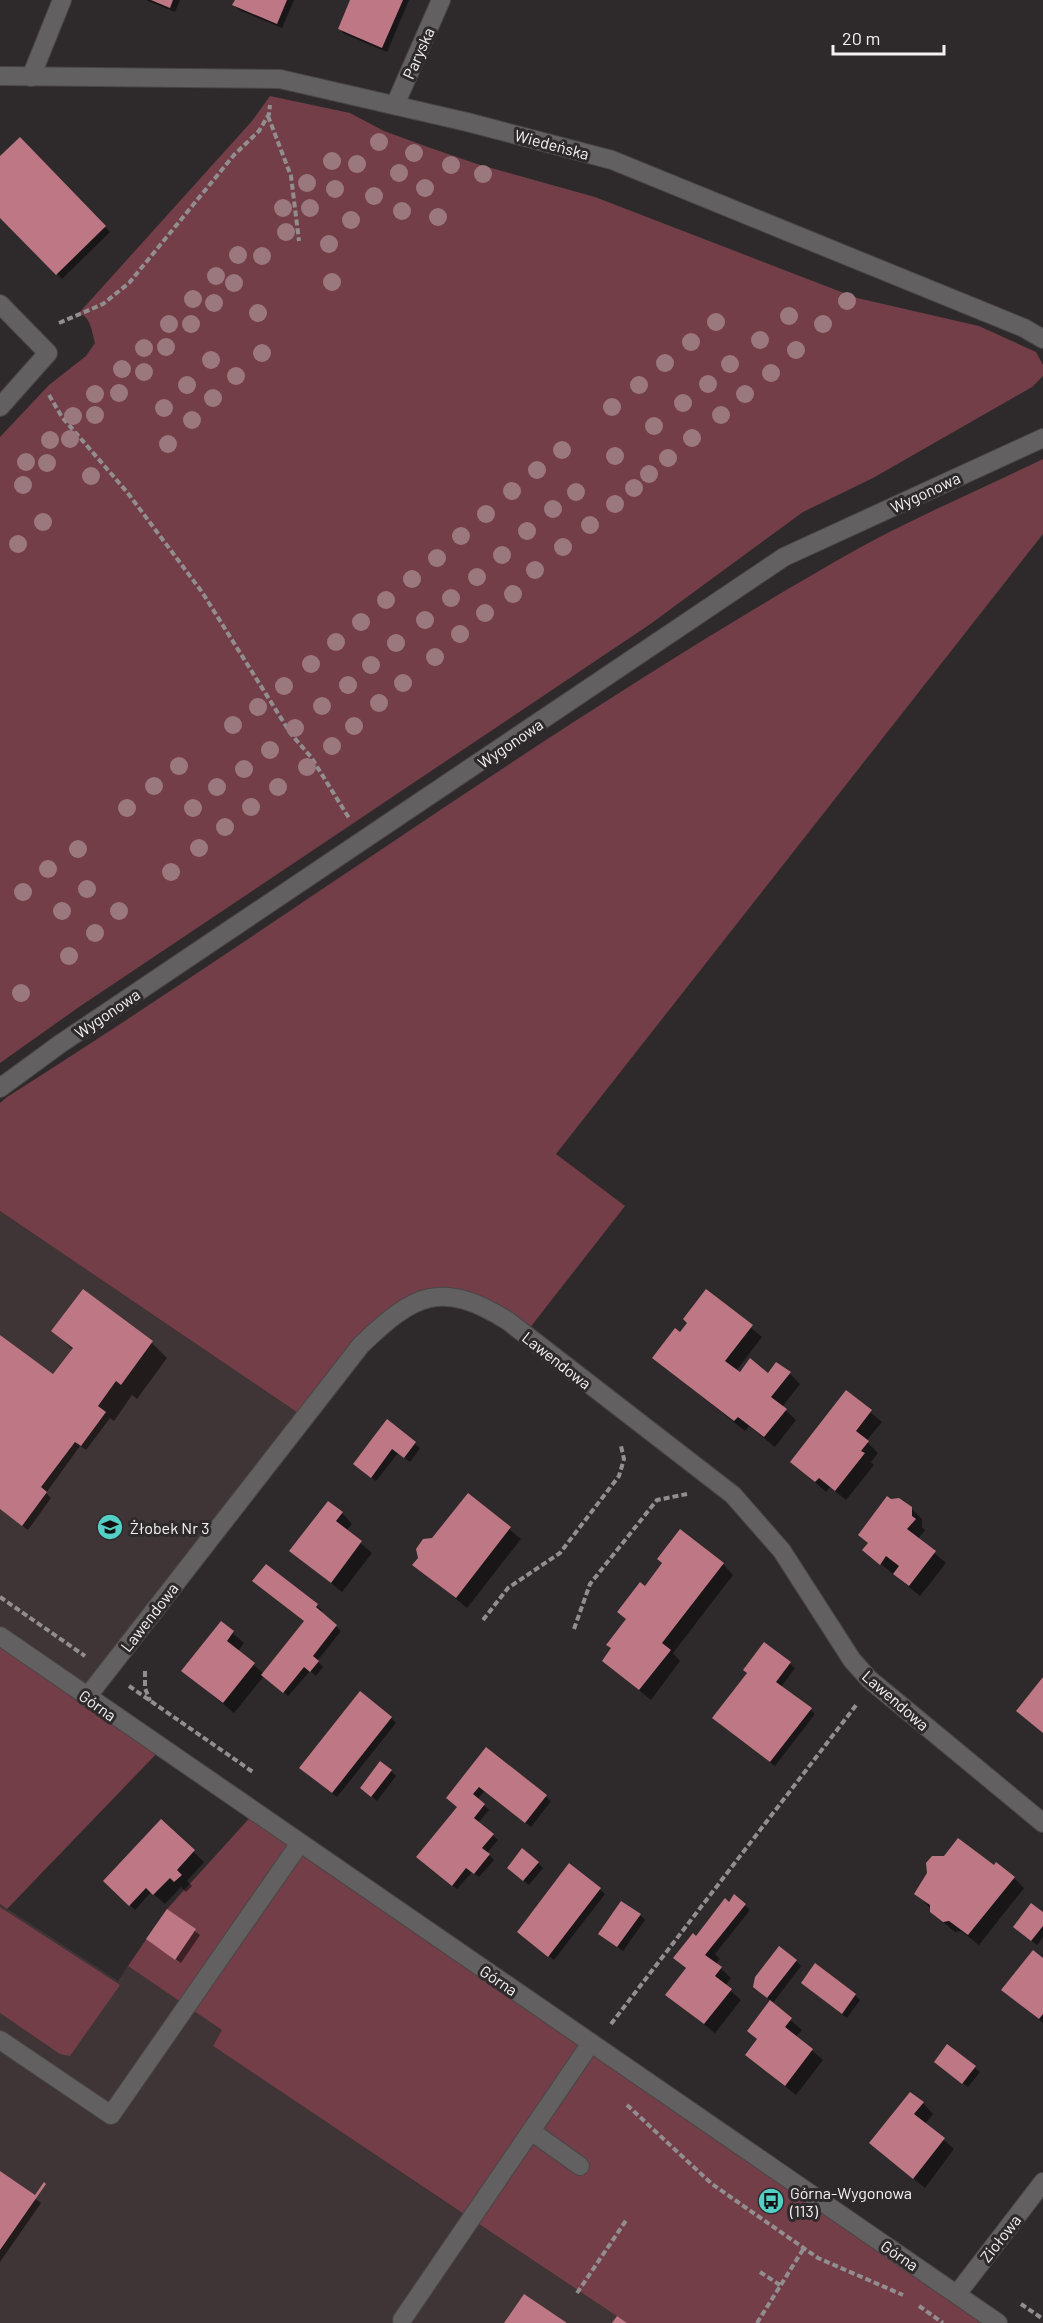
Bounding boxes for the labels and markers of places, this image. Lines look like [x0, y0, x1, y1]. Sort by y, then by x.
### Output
school or university icon: Żłobek Nr 3 [95, 1512, 125, 1542]
place label: Żłobek Nr 3 [130, 1518, 209, 1537]
place label: Górna-Wygonowa (113) [789, 2183, 912, 2220]
bus stop icon: Górna-Wygonowa (113) [756, 2186, 786, 2216]

